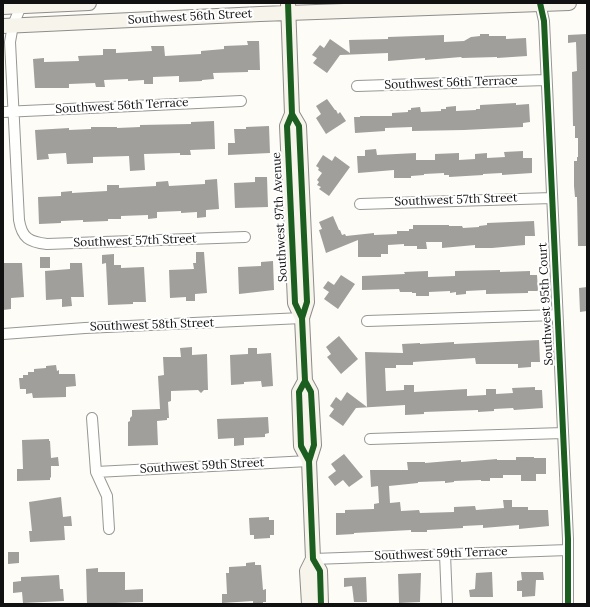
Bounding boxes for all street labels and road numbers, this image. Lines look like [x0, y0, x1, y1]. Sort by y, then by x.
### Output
street label: Southwest 56th Street [127, 7, 253, 27]
street label: Southwest 56th Terrace [384, 73, 518, 93]
street label: Southwest 56th Terrace [55, 95, 189, 117]
street label: Southwest 97th Avenue [269, 152, 291, 282]
street label: Southwest 57th Street [394, 191, 518, 209]
street label: Southwest 57th Street [73, 232, 197, 250]
street label: Southwest 95th Court [536, 242, 556, 366]
street label: Southwest 58th Street [90, 316, 214, 334]
street label: Southwest 59th Street [139, 456, 265, 476]
street label: Southwest 59th Terrace [374, 544, 508, 564]

